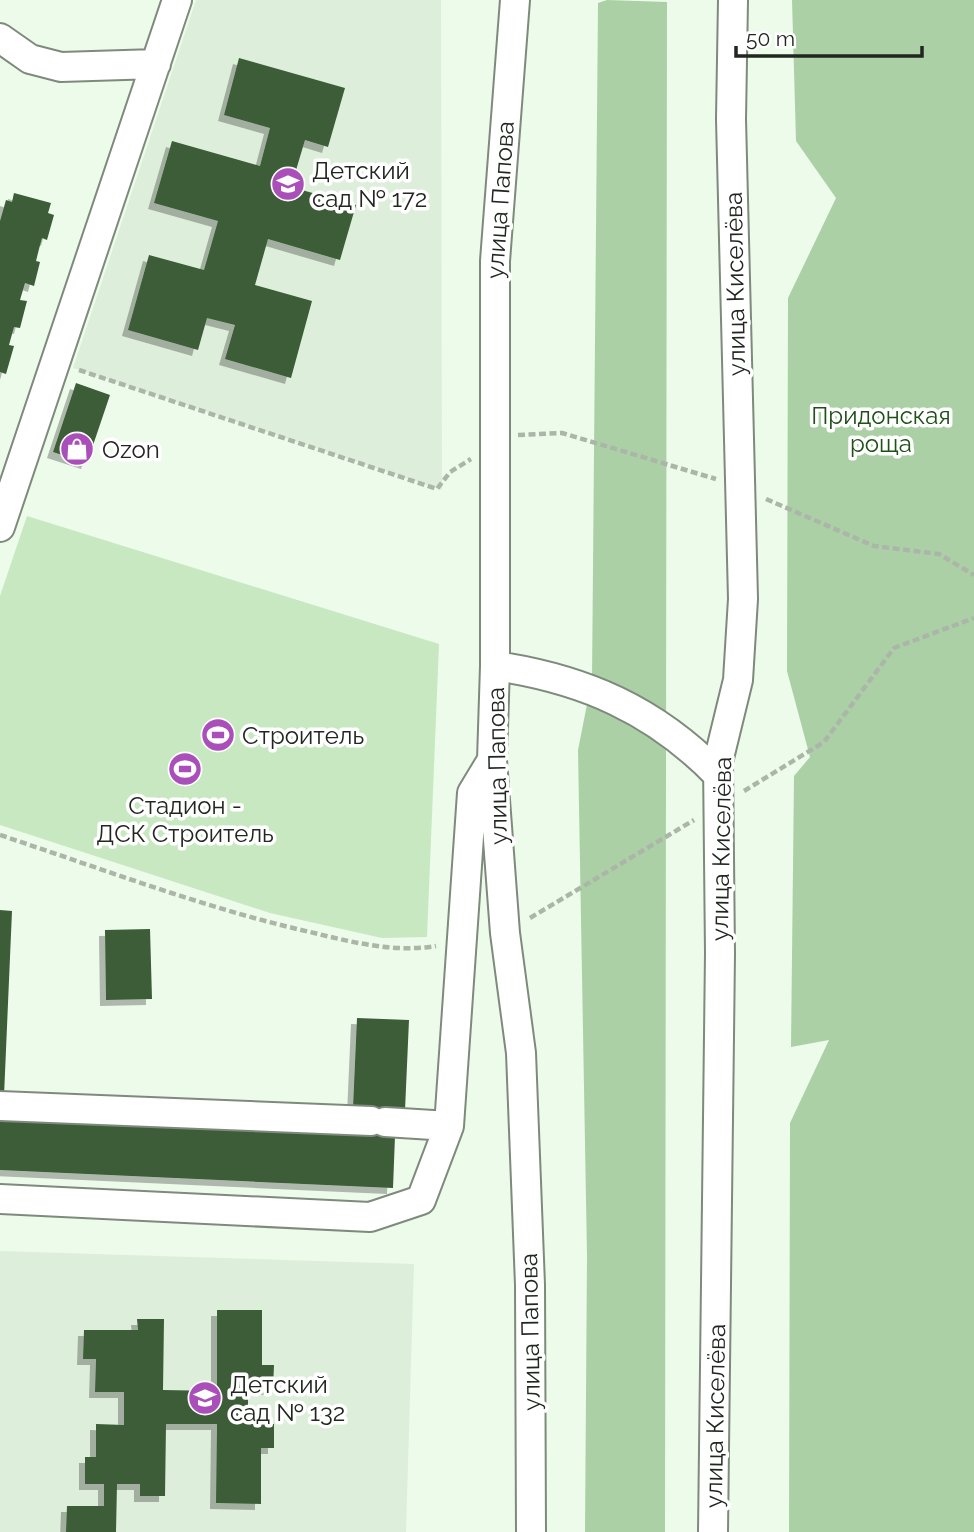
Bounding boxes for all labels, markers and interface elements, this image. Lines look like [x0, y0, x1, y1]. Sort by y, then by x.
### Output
scale bar [736, 14, 922, 58]
text: 50 m [746, 26, 795, 51]
street label: улица Папова [480, 120, 520, 280]
place label: Детский сад № 172 [312, 156, 427, 213]
school or university icon: Детский сад № 172 [269, 165, 307, 203]
street label: улица Киселёва [719, 192, 751, 376]
park label: Придонская роща [811, 401, 951, 458]
shop icon: Ozon [58, 430, 96, 468]
place label: Ozon [102, 435, 160, 464]
street label: улица Папова [481, 687, 513, 845]
sports icon: Строитель [199, 716, 237, 754]
place label: Строитель [242, 721, 364, 750]
sports icon: Стадион - ДСК Строитель [166, 750, 204, 788]
street label: улица Киселёва [705, 757, 737, 941]
place label: Стадион - ДСК Строитель [96, 791, 274, 848]
street label: улица Папова [514, 1253, 546, 1411]
street label: улица Киселёва [699, 1324, 731, 1508]
place label: Детский сад № 132 [230, 1370, 345, 1427]
school or university icon: Детский сад № 132 [186, 1379, 224, 1417]

